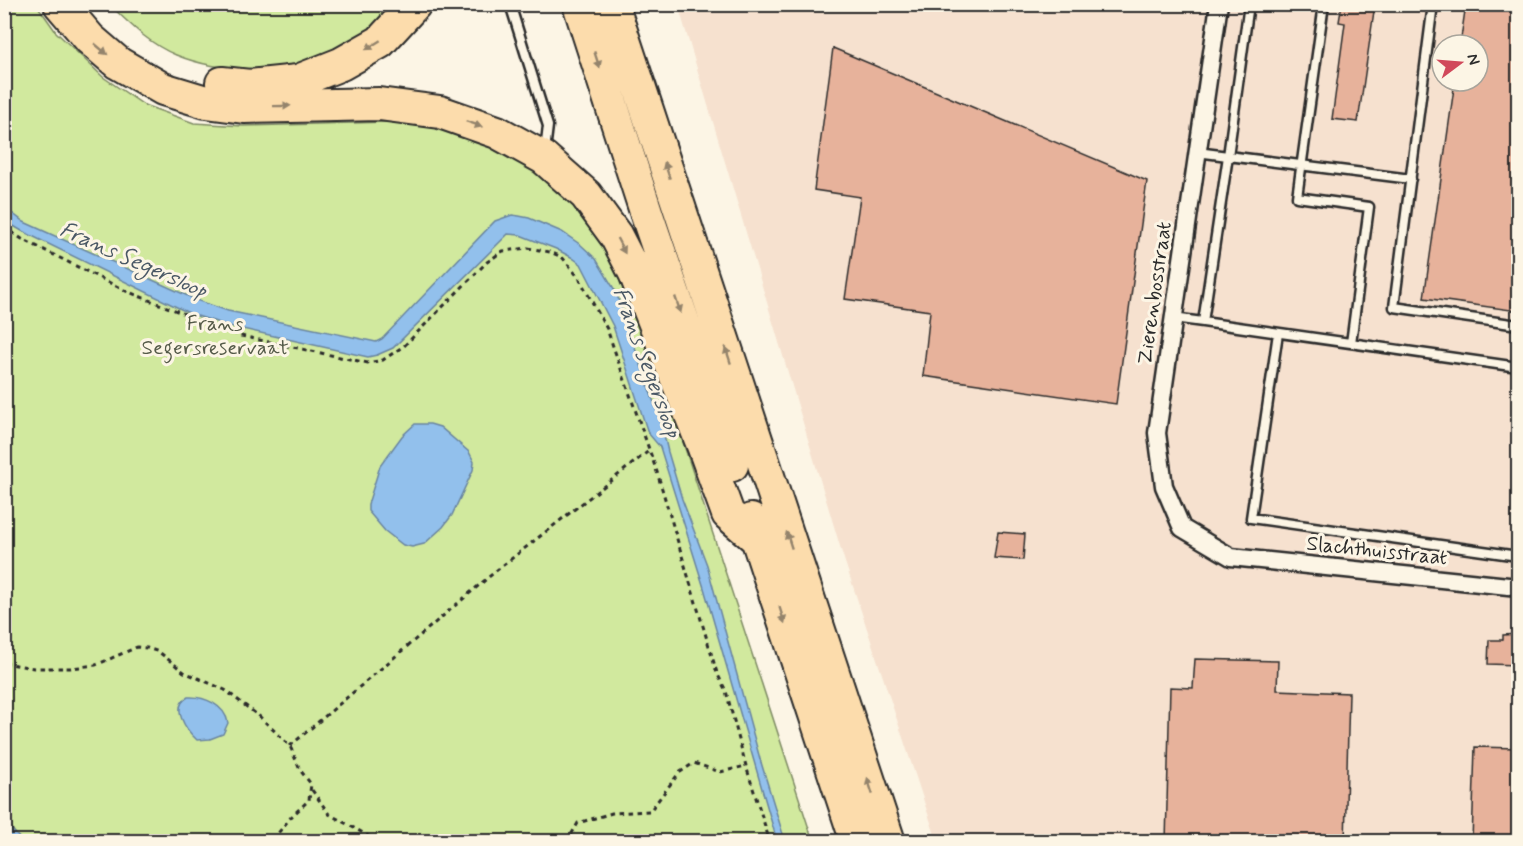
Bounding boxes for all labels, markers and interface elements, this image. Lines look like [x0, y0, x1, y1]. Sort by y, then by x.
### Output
north arrow [1430, 33, 1490, 93]
one-way arrow [365, 40, 381, 51]
one-way arrow [93, 42, 108, 55]
one-way arrow [593, 51, 602, 69]
text: N [1461, 51, 1485, 67]
one-way arrow [273, 101, 292, 110]
one-way arrow [466, 120, 484, 130]
one-way arrow [662, 161, 671, 179]
water label: Frans Segersloop [55, 216, 212, 308]
street label: Zierenbosstraat [1131, 220, 1179, 366]
one-way arrow [616, 237, 626, 254]
water label: Frans Segersloop [604, 284, 687, 443]
one-way arrow [673, 296, 683, 314]
park label: Frans Segersreservaat [141, 310, 289, 364]
one-way arrow [723, 346, 732, 364]
street label: Slachthuisstraat [1305, 530, 1449, 572]
one-way arrow [784, 531, 794, 549]
one-way arrow [778, 606, 787, 624]
one-way arrow [865, 777, 875, 795]

